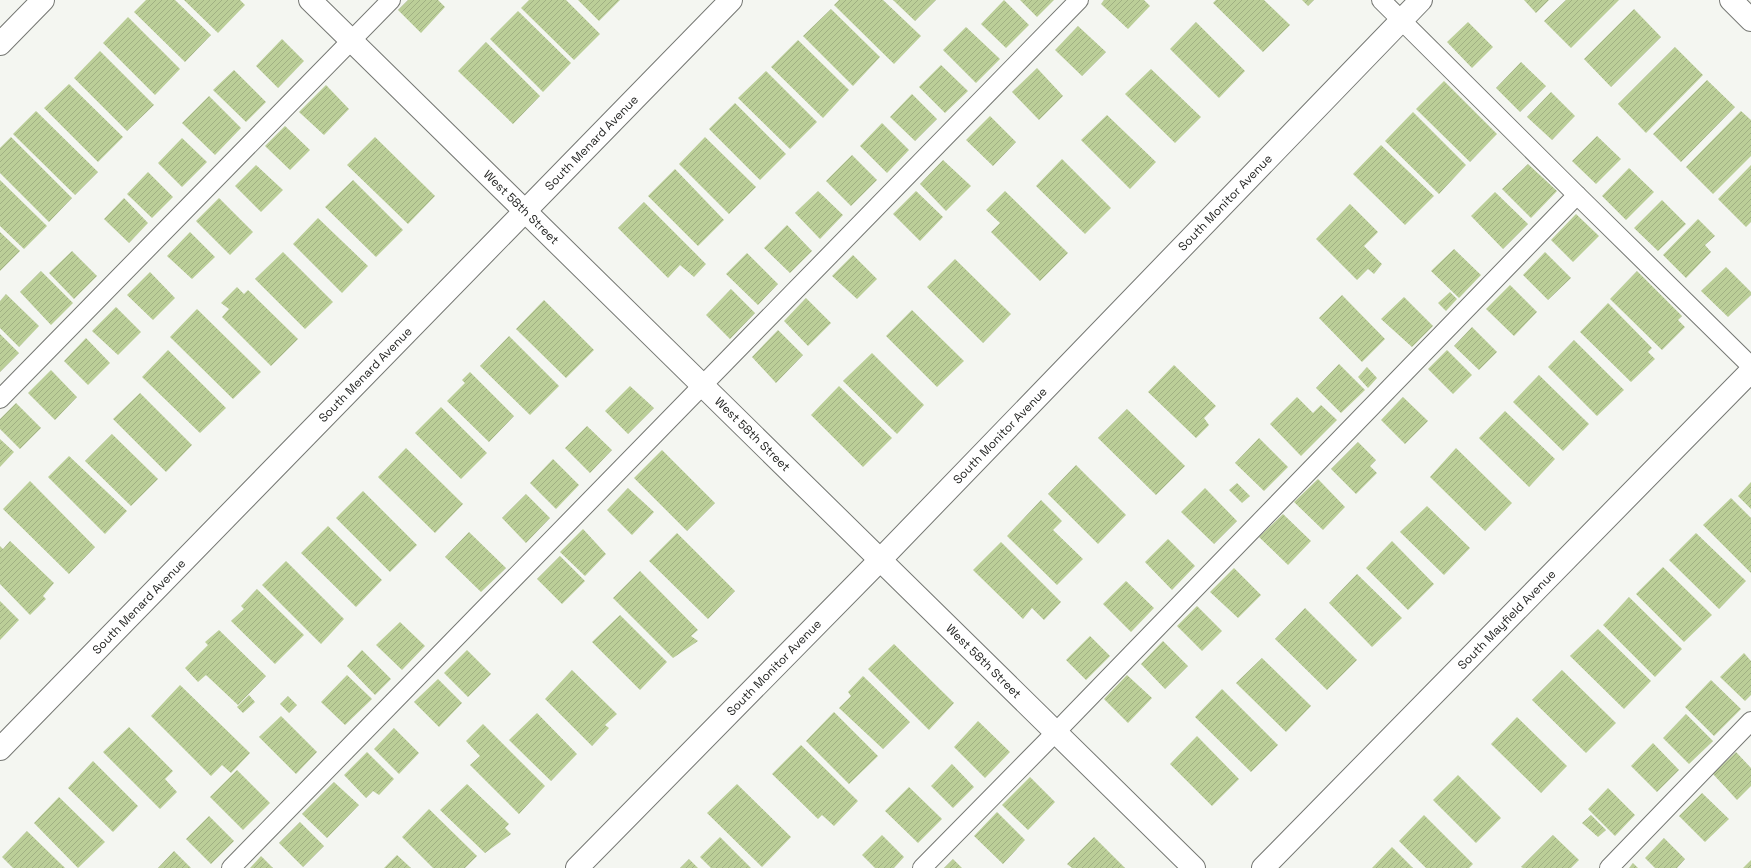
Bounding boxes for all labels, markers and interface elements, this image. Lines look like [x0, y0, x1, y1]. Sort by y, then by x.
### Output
street label: South Menard Avenue [541, 92, 642, 194]
street label: South Monitor Avenue [1175, 151, 1276, 255]
street label: West 58th Street [480, 167, 562, 248]
street label: South Menard Avenue [315, 324, 415, 426]
street label: South Monitor Avenue [950, 384, 1051, 488]
street label: West 58th Street [711, 394, 794, 475]
street label: South Menard Avenue [89, 555, 189, 658]
street label: South Mayfield Avenue [1454, 566, 1559, 673]
street label: South Monitor Avenue [723, 616, 825, 719]
street label: West 58th Street [942, 621, 1025, 702]

